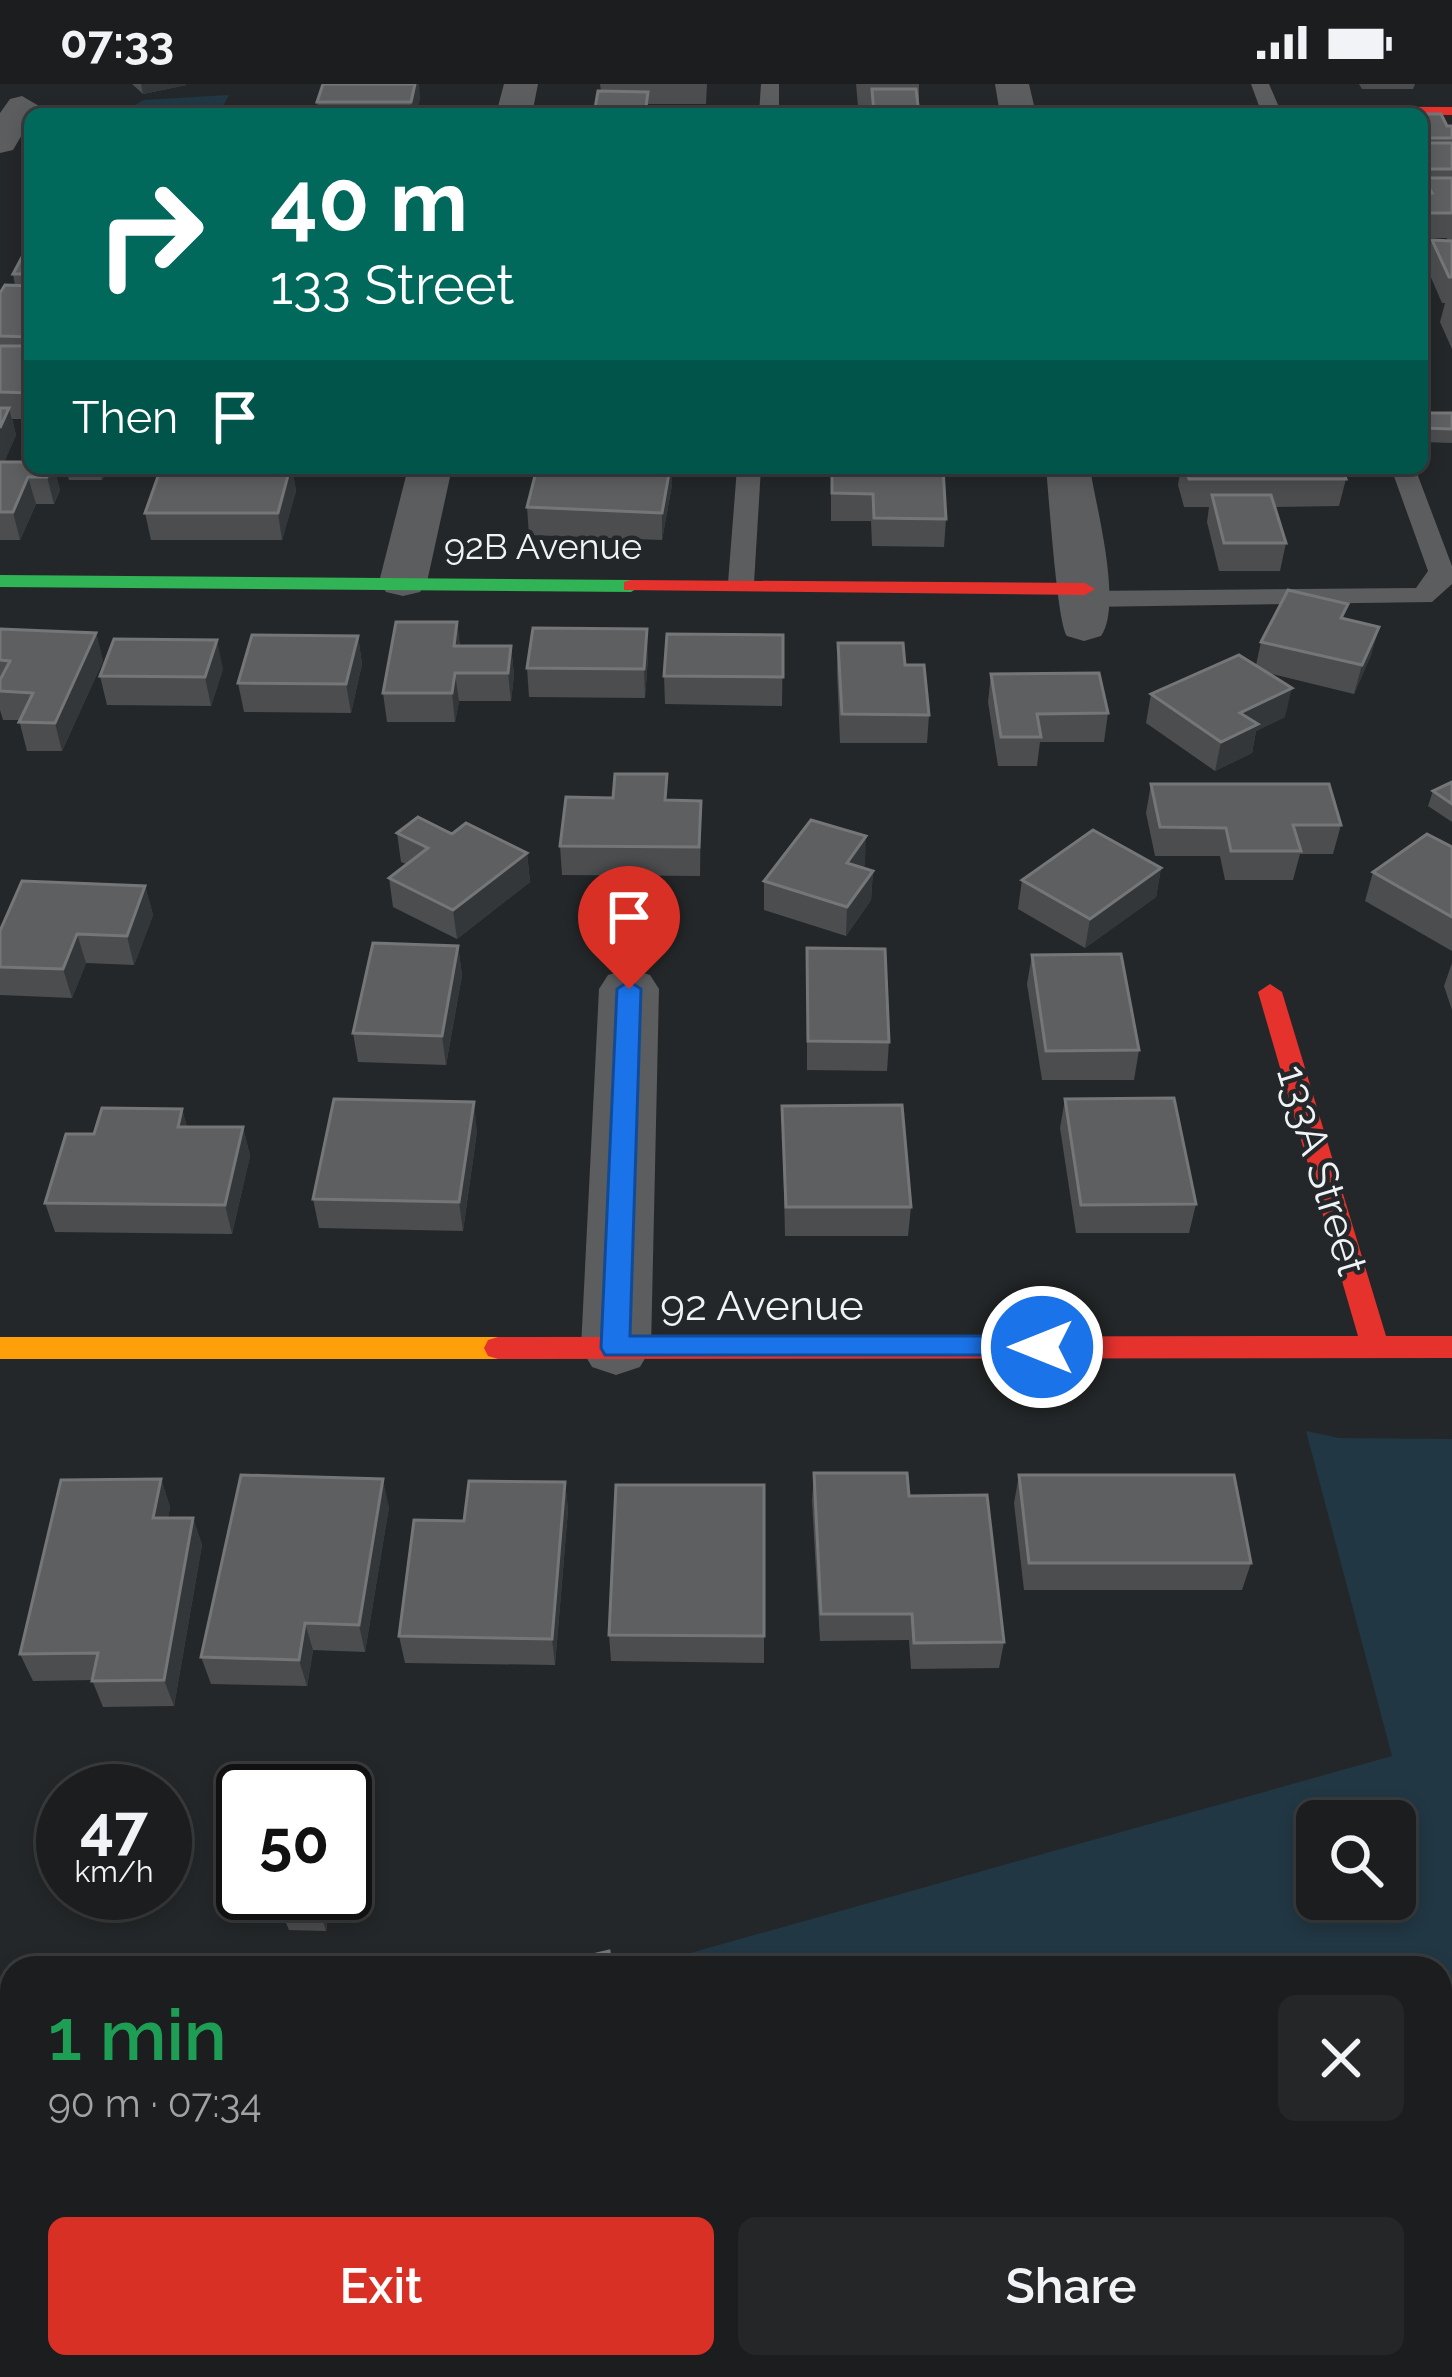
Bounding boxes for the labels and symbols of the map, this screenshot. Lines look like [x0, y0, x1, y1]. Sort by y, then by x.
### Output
street label: 92B Avenue [444, 525, 642, 567]
pin [578, 866, 680, 989]
street label: 133A Street [1267, 1059, 1377, 1281]
street label: 92 Avenue [660, 1281, 864, 1330]
position arrow [979, 1284, 1105, 1410]
speed limit sign: 50 [216, 1764, 372, 1920]

